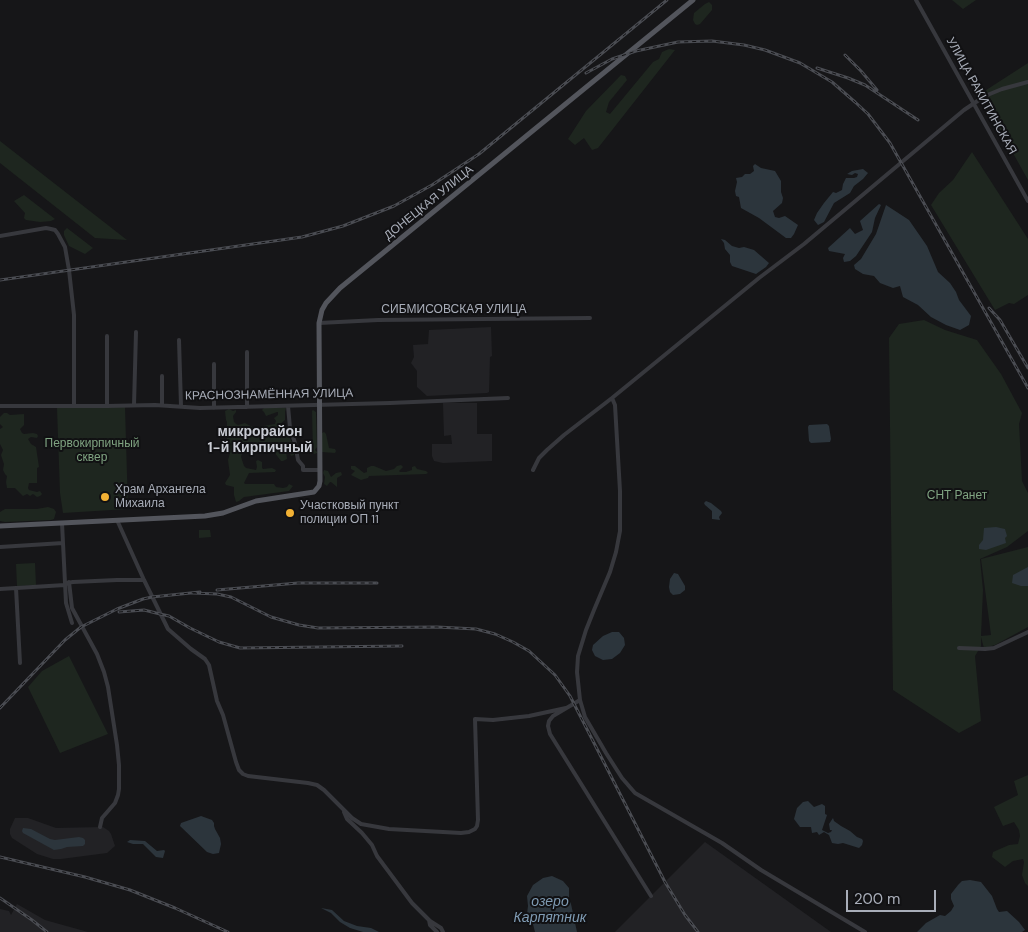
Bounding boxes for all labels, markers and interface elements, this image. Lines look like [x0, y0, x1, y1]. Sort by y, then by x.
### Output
street label: УЛИЦА РАКИТИНСКАЯ [943, 35, 1019, 157]
street label: ДОНЕЦКАЯ УЛИЦА [382, 163, 476, 243]
street label: СИБМИСОВСКАЯ УЛИЦА [381, 303, 527, 317]
street label: КРАСНОЗНАМЁННАЯ УЛИЦА [185, 386, 353, 404]
district label: микрорайон 1-й Кирпичный [208, 424, 312, 457]
park label: Первокирпичный сквер [45, 437, 139, 465]
place label: Храм Архангела Михаила [115, 483, 206, 511]
park label: СНТ Ранет [927, 489, 987, 503]
marker: Храм Архангела Михаила [99, 491, 111, 503]
place label: Участковый пункт полиции ОП 11 [300, 499, 399, 527]
marker: Участковый пункт полиции ОП 11 [284, 507, 296, 519]
scale bar [848, 880, 938, 912]
text: 200 m [854, 889, 900, 909]
water label: озеро Карпятник [514, 894, 586, 926]

